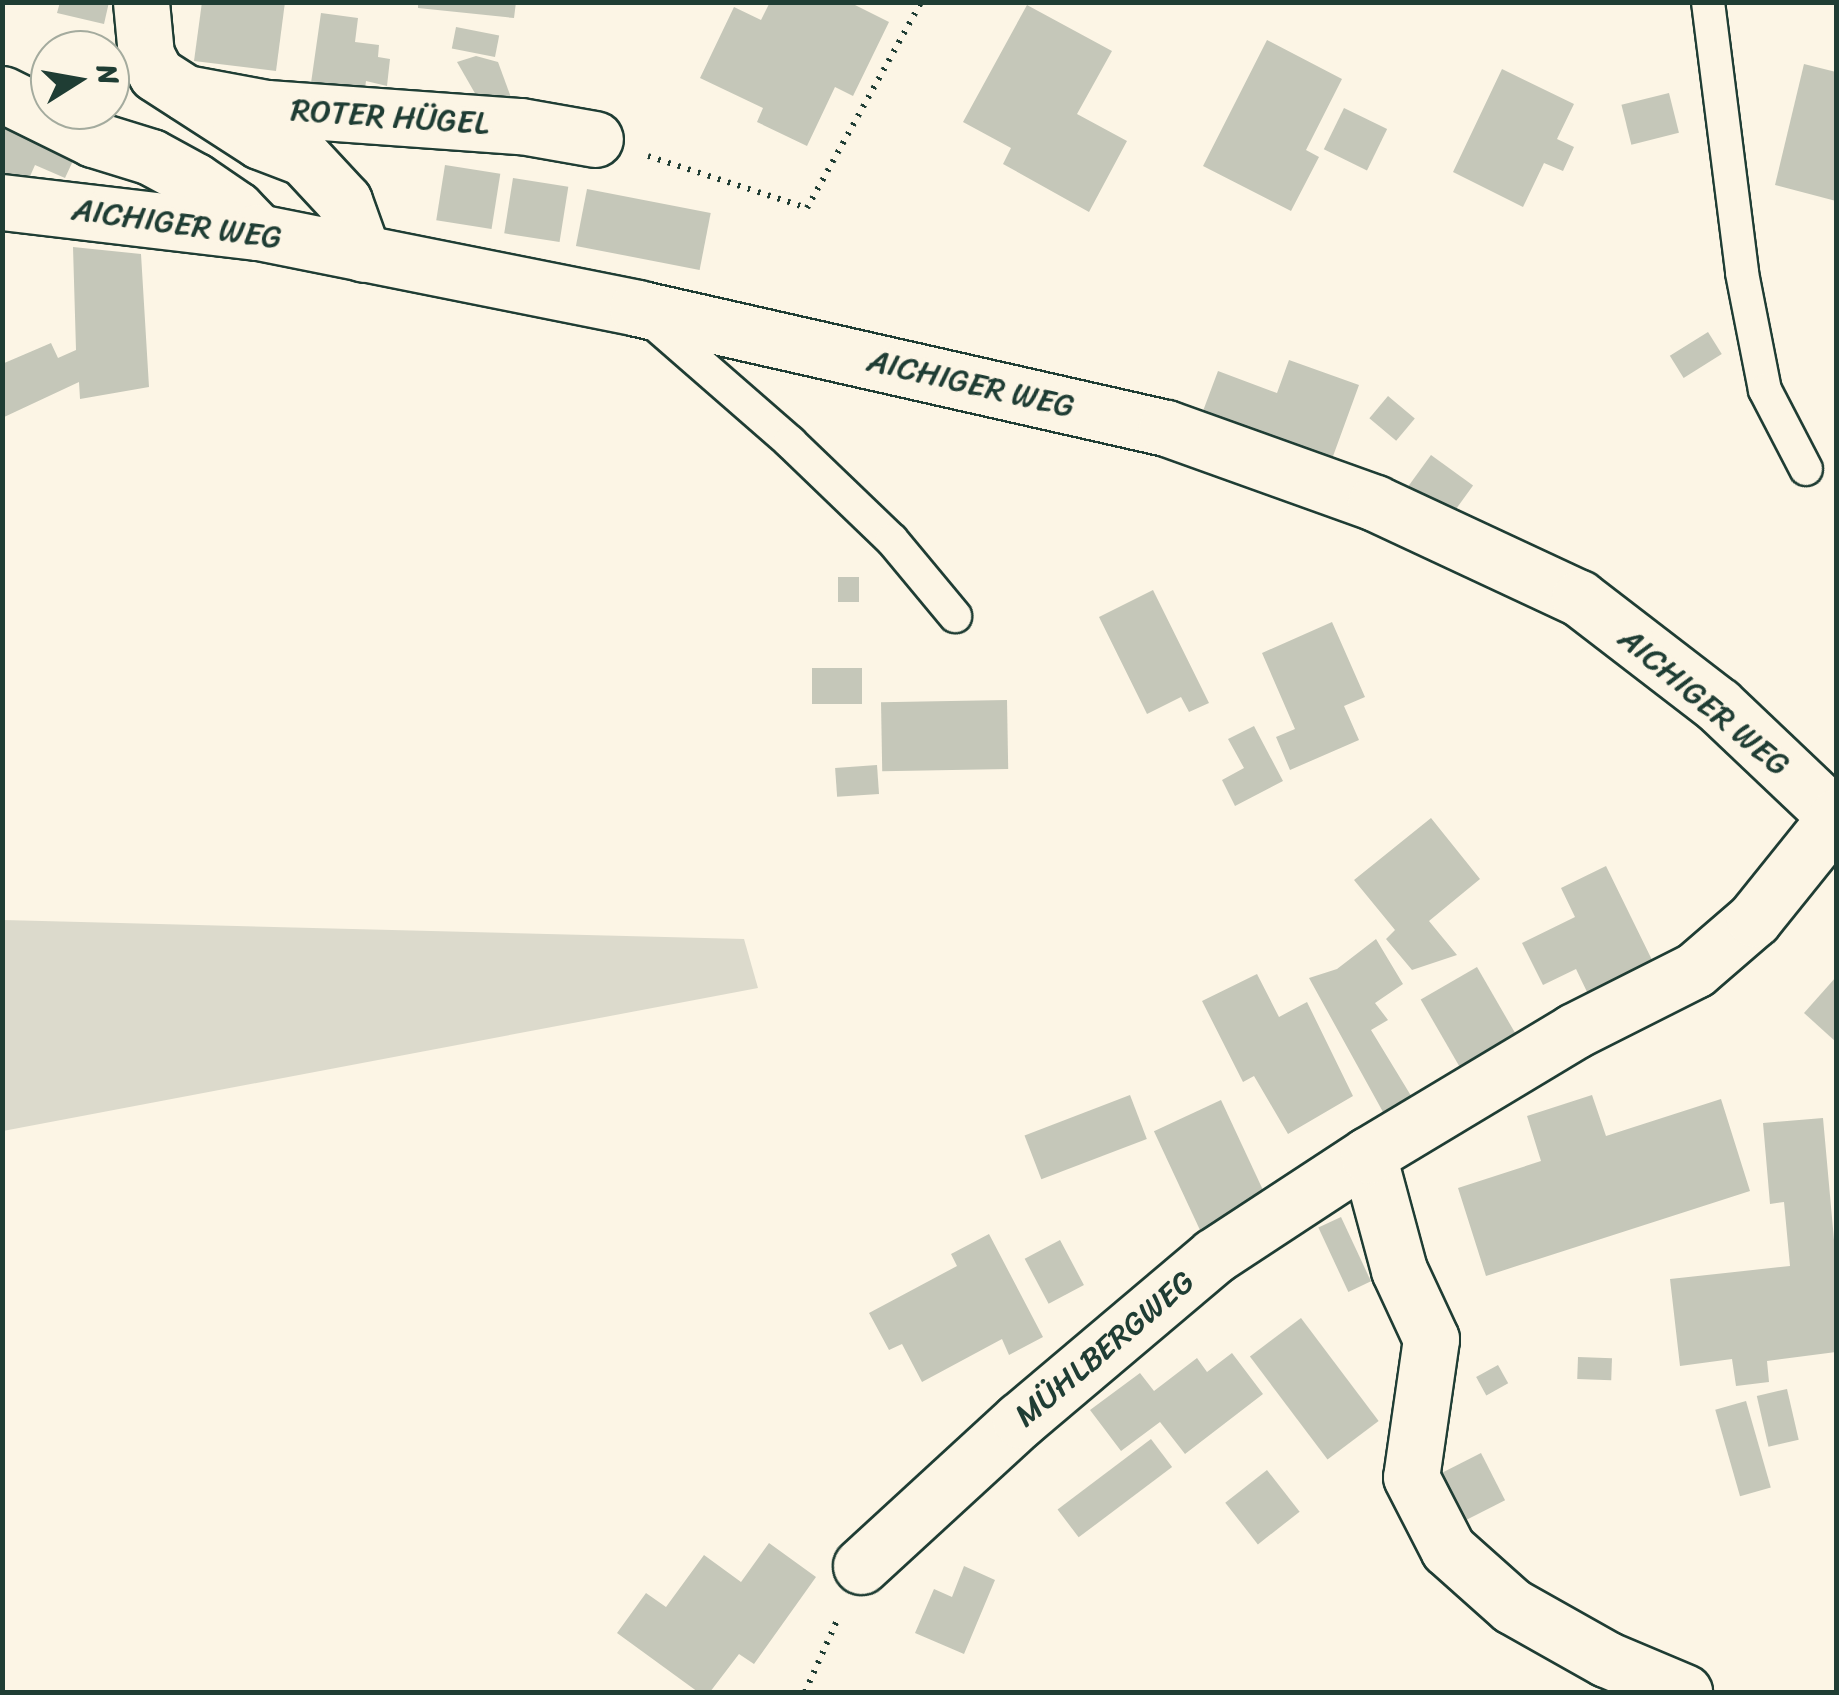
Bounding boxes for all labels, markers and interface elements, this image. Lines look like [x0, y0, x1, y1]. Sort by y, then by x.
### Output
north arrow [30, 30, 130, 130]
text: N [82, 60, 134, 89]
street label: ROTER HÜGEL [290, 91, 490, 143]
street label: AICHIGER WEG [70, 190, 284, 258]
street label: AICHIGER WEG [864, 342, 1078, 426]
street label: AICHIGER WEG [1611, 619, 1797, 785]
street label: MÜHLBERGWEG [1007, 1263, 1203, 1435]

